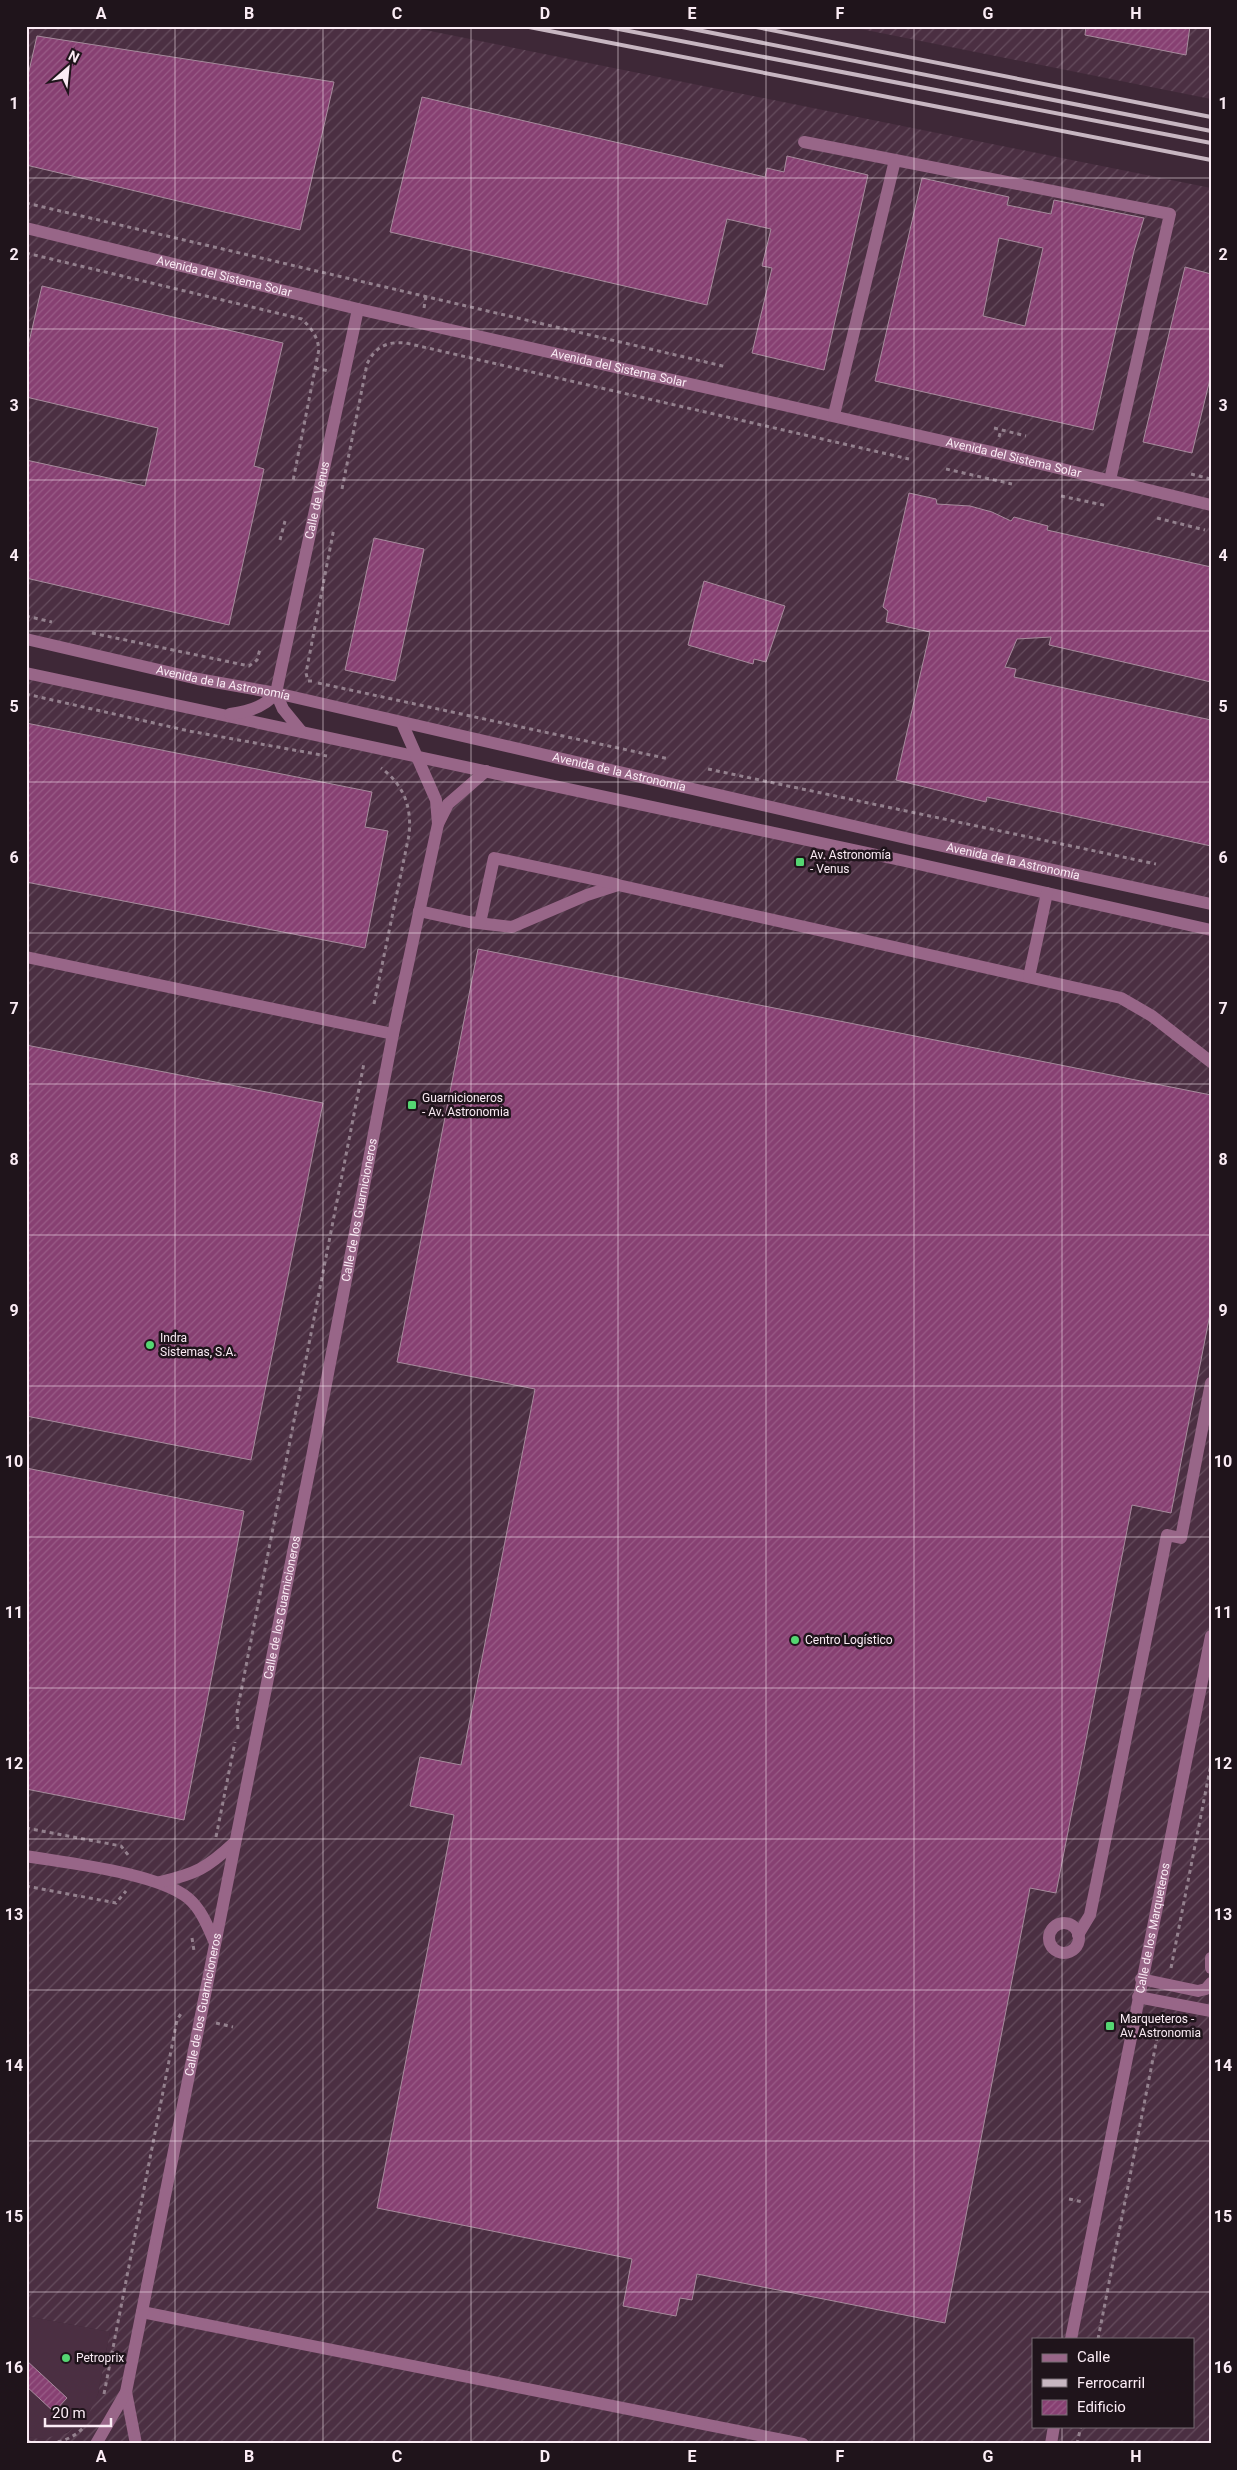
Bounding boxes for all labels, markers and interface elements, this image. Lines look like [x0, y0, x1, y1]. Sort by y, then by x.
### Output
text: A [96, 4, 107, 23]
text: B [244, 4, 254, 23]
text: C [392, 4, 402, 23]
text: D [540, 4, 550, 23]
text: E [688, 4, 697, 23]
text: F [836, 4, 845, 23]
text: G [983, 4, 994, 23]
text: H [1130, 4, 1142, 23]
north arrow [42, 42, 92, 92]
text: N [66, 47, 82, 66]
text: 1 [9, 94, 19, 113]
text: 1 [1218, 94, 1228, 113]
text: 2 [9, 245, 19, 264]
text: 2 [1218, 245, 1228, 264]
street label: Avenida del Sistema Solar [155, 253, 293, 300]
street label: Avenida del Sistema Solar [550, 346, 688, 390]
text: 3 [9, 396, 19, 415]
text: 3 [1218, 396, 1228, 415]
street label: Avenida del Sistema Solar [945, 435, 1083, 480]
street label: Calle de Venus [302, 460, 332, 540]
text: 4 [9, 546, 19, 565]
text: 4 [1218, 546, 1228, 565]
street label: Avenida de la Astronomía [155, 662, 292, 703]
text: 5 [9, 697, 19, 716]
text: 5 [1218, 697, 1228, 716]
street label: Avenida de la Astronomía [551, 750, 687, 794]
street label: Avenida de la Astronomía [945, 840, 1081, 883]
text: 6 [9, 848, 19, 867]
place label: Av. Astronomía - Venus [810, 848, 891, 876]
text: 6 [1218, 848, 1228, 867]
marker: Av. Astronomía - Venus [794, 856, 806, 868]
text: 7 [9, 999, 19, 1018]
text: 7 [1218, 999, 1228, 1018]
place label: Guarnicioneros - Av. Astronomia [422, 1091, 509, 1119]
marker: Guarnicioneros - Av. Astronomia [406, 1099, 418, 1111]
street label: Calle de los Guarnicioneros [339, 1137, 380, 1283]
text: 8 [9, 1150, 19, 1169]
text: 8 [1218, 1150, 1228, 1169]
text: 9 [9, 1301, 19, 1320]
text: 9 [1218, 1301, 1228, 1320]
place label: Indra Sistemas, S.A. [160, 1331, 236, 1359]
marker: Indra Sistemas, S.A. [144, 1339, 156, 1351]
text: 10 [5, 1452, 23, 1471]
text: 10 [1214, 1452, 1232, 1471]
street label: Calle de los Guarnicioneros [261, 1535, 303, 1680]
text: 11 [5, 1603, 23, 1622]
text: 11 [1214, 1603, 1232, 1622]
place label: Centro Logístico [805, 1633, 893, 1647]
marker: Centro Logístico [789, 1634, 801, 1646]
text: 12 [5, 1754, 23, 1773]
text: 12 [1214, 1754, 1232, 1773]
street label: Calle de los Marqueteros [1133, 1862, 1173, 1995]
text: 13 [5, 1905, 23, 1924]
text: 13 [1214, 1905, 1232, 1924]
street label: Calle de los Guarnicioneros [182, 1932, 224, 2077]
place label: Marqueteros - Av. Astronomia [1120, 2012, 1201, 2040]
marker: Marqueteros - Av. Astronomia [1104, 2020, 1116, 2032]
text: 14 [5, 2056, 23, 2075]
text: 14 [1214, 2056, 1232, 2075]
text: 15 [5, 2207, 23, 2226]
text: 15 [1214, 2207, 1232, 2226]
legend [1032, 2338, 1194, 2428]
text: Calle [1077, 2348, 1110, 2366]
place label: Petroprix [76, 2351, 124, 2365]
marker: Petroprix [60, 2352, 72, 2364]
text: 16 [5, 2358, 23, 2377]
text: 16 [1214, 2358, 1232, 2377]
text: Ferrocarril [1077, 2374, 1145, 2392]
scale bar [45, 2395, 111, 2427]
text: Edificio [1077, 2398, 1126, 2416]
text: 20 m [52, 2404, 86, 2422]
text: A [96, 2447, 107, 2466]
text: B [244, 2447, 254, 2466]
text: C [392, 2447, 402, 2466]
text: D [540, 2447, 550, 2466]
text: E [688, 2447, 697, 2466]
text: F [836, 2447, 845, 2466]
text: G [983, 2447, 994, 2466]
text: H [1130, 2447, 1142, 2466]

